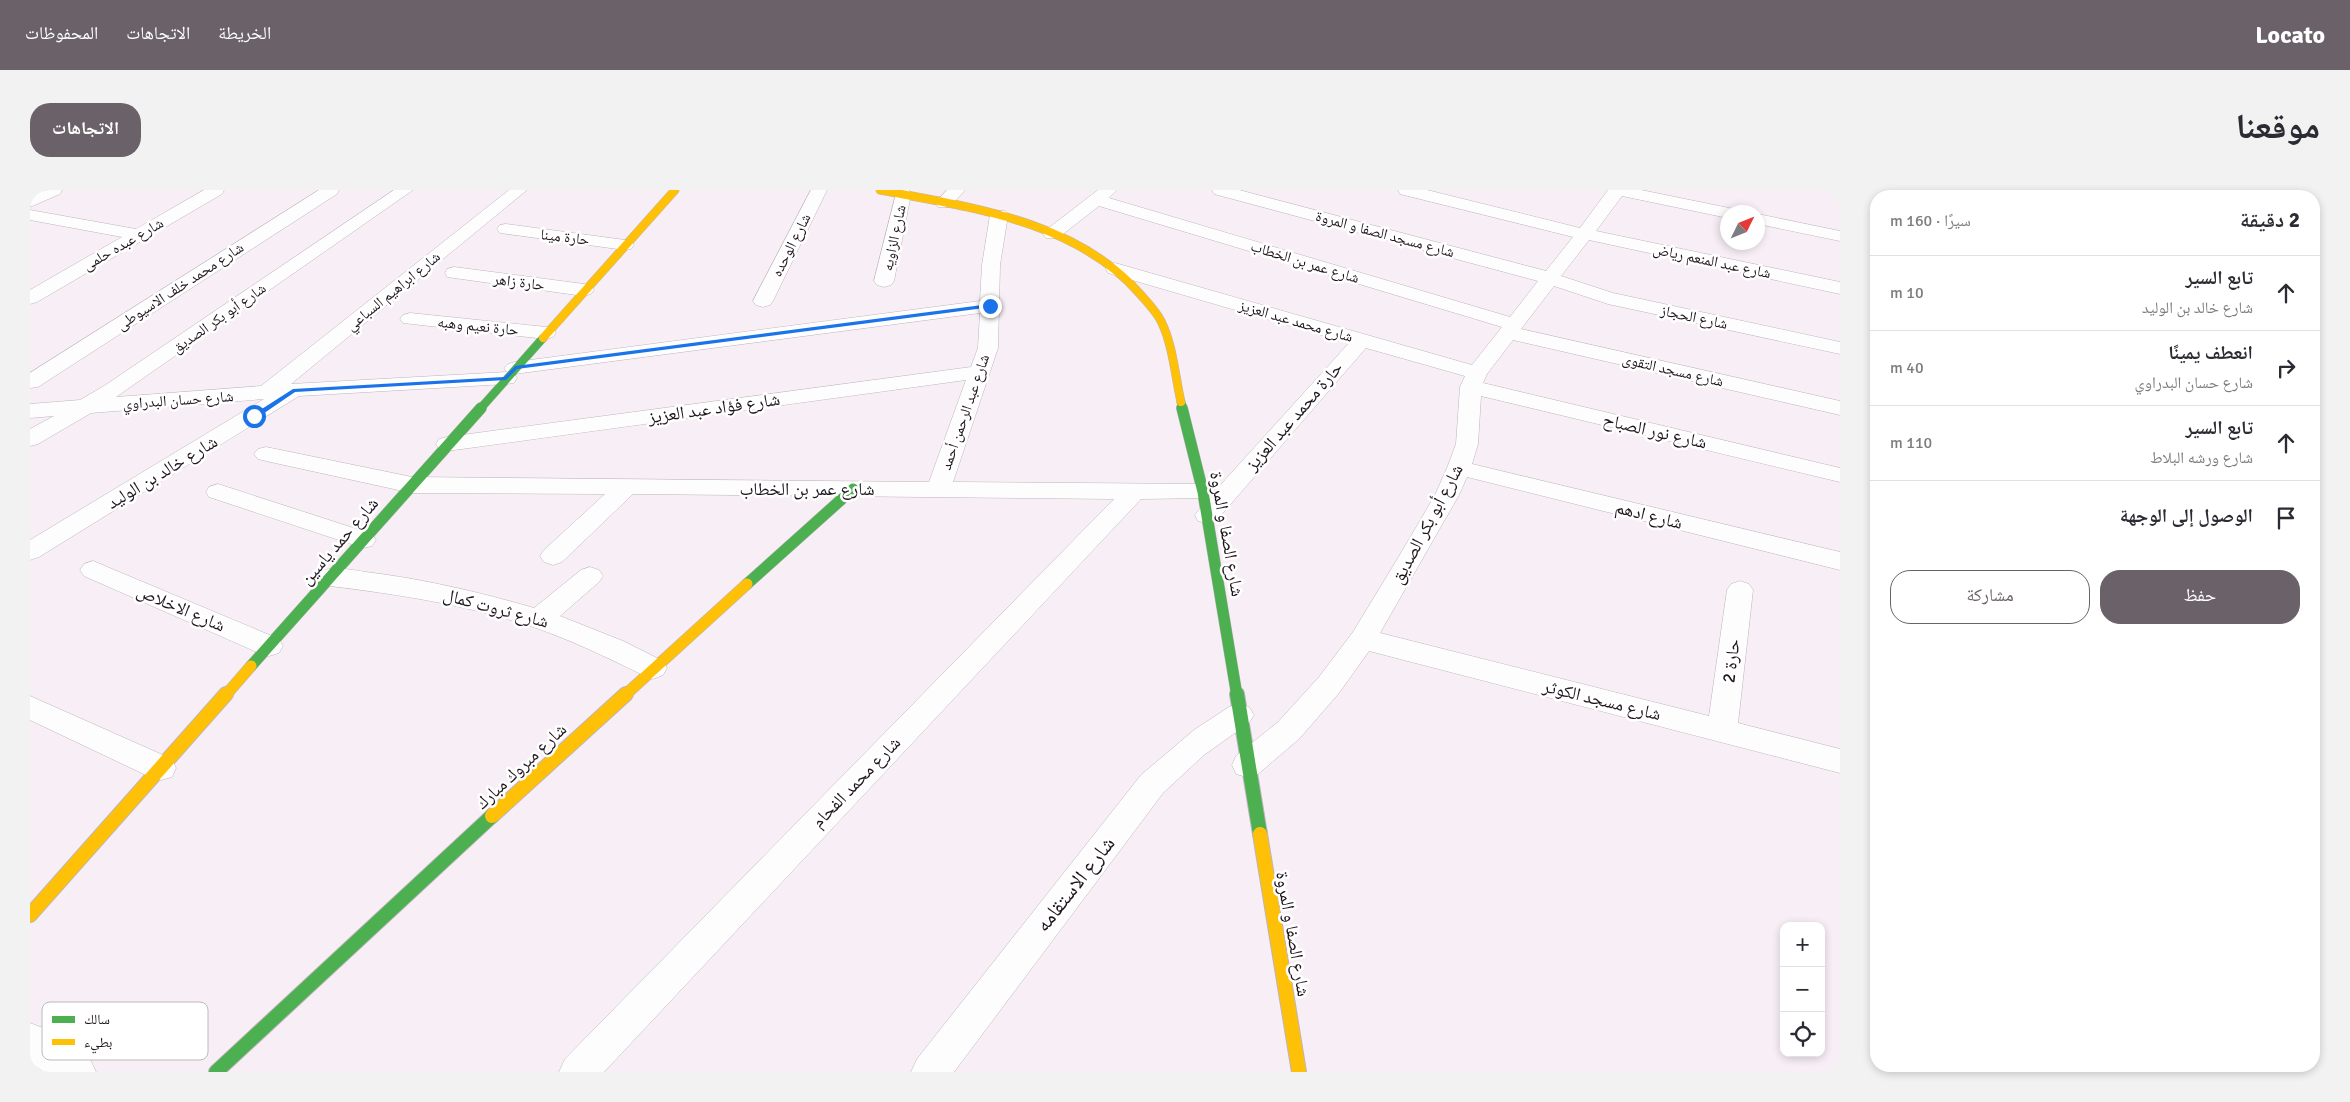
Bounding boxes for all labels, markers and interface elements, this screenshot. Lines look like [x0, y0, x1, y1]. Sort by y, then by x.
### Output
text: Locato [2255, 20, 2325, 50]
text: المحفوظات [25, 22, 98, 44]
text: الاتجاهات [126, 22, 190, 44]
text: الخريطة [218, 22, 271, 44]
button: الاتجاهات [30, 103, 141, 157]
text: موقعنا [2235, 105, 2320, 148]
street label: شارع الزاويه [878, 203, 911, 273]
north arrow [1720, 205, 1765, 250]
street label: شارع مسجد الصفا و المروة [1313, 207, 1456, 262]
text: 2 دقيقة [2240, 207, 2300, 233]
street label: شارع الوحده [767, 210, 815, 280]
text: سيرًا · 160 m [1890, 211, 1971, 231]
street label: شارع عبده حلمى [80, 214, 167, 275]
street label: حارة مينا [540, 225, 591, 249]
street label: شارع عمر بن الخطاب [1248, 237, 1362, 288]
street label: شارع محمد خلف الاسيوطى [113, 238, 248, 335]
street label: شارع عبد المنعم رياض [1651, 240, 1773, 283]
street label: شارع ابراهيم السباعي [342, 247, 446, 337]
text: تابع السير [2185, 266, 2253, 290]
street label: حارة زاهر [491, 270, 546, 294]
street label: شارع أبو بكر الصديق [169, 279, 270, 358]
icon: ahead [2272, 279, 2300, 307]
text: 10 m [1890, 283, 1924, 303]
route end [979, 295, 1002, 318]
street label: شارع محمد عبد العزيز [1236, 296, 1355, 347]
text: شارع خالد بن الوليد [2142, 298, 2253, 318]
street label: شارع الحجاز [1658, 301, 1729, 334]
street label: حارة نعيم وهبه [437, 313, 520, 340]
text: انعطف يمينًا [2168, 341, 2253, 365]
street label: شارع مسجد التقوى [1620, 350, 1725, 391]
street label: شارع عبد الرحمن أحمد [937, 352, 994, 473]
icon: right [2272, 354, 2300, 382]
street label: حارة محمد عبد العزيز [1240, 357, 1347, 476]
text: 40 m [1890, 358, 1924, 378]
text: شارع حسان البدراوي [2135, 373, 2253, 393]
street label: شارع حسان البدراوي [122, 387, 234, 416]
street label: شارع فؤاد عبد العزيز [646, 388, 781, 428]
route start [243, 405, 266, 428]
street label: شارع نور الصباح [1601, 408, 1709, 455]
text: تابع السير [2185, 416, 2253, 440]
icon: ahead [2272, 429, 2300, 457]
street label: شارع خالد بن الوليد [103, 430, 221, 514]
text: 110 m [1890, 433, 1932, 453]
text: شارع ورشه البلاط [2150, 448, 2253, 468]
street label: شارع أبو بكر الصديق [1386, 460, 1468, 588]
street label: شارع الصفا و المروة [1205, 470, 1249, 598]
street label: شارع عمر بن الخطاب [739, 478, 875, 500]
street label: شارع حمد ياسين [295, 493, 383, 589]
street label: شارع ادهم [1613, 496, 1685, 535]
text: الوصول إلى الوجهة [2120, 504, 2253, 528]
icon: arrive [2272, 504, 2300, 532]
button: مشاركة [1890, 570, 2090, 624]
button: حفظ [2100, 570, 2300, 624]
street label: شارع الاخلاص [133, 580, 229, 636]
street label: شارع ثروت كمال [441, 583, 551, 633]
street label: حارة 2 [1717, 638, 1745, 684]
street label: شارع مسجد الكوثر [1540, 674, 1663, 725]
street label: شارع مبروك مبارك [471, 718, 571, 814]
street label: شارع محمد الفحام [807, 732, 906, 833]
street label: شارع الاستقامه [1030, 831, 1120, 937]
street label: شارع الصفا و المروة [1271, 870, 1315, 998]
map controls [1780, 922, 1825, 1057]
button: + [1780, 922, 1825, 967]
button: − [1780, 967, 1825, 1012]
legend [42, 1002, 208, 1060]
text: سالك [84, 1011, 110, 1028]
button: locate [1780, 1012, 1825, 1057]
text: بطيء [84, 1034, 113, 1054]

